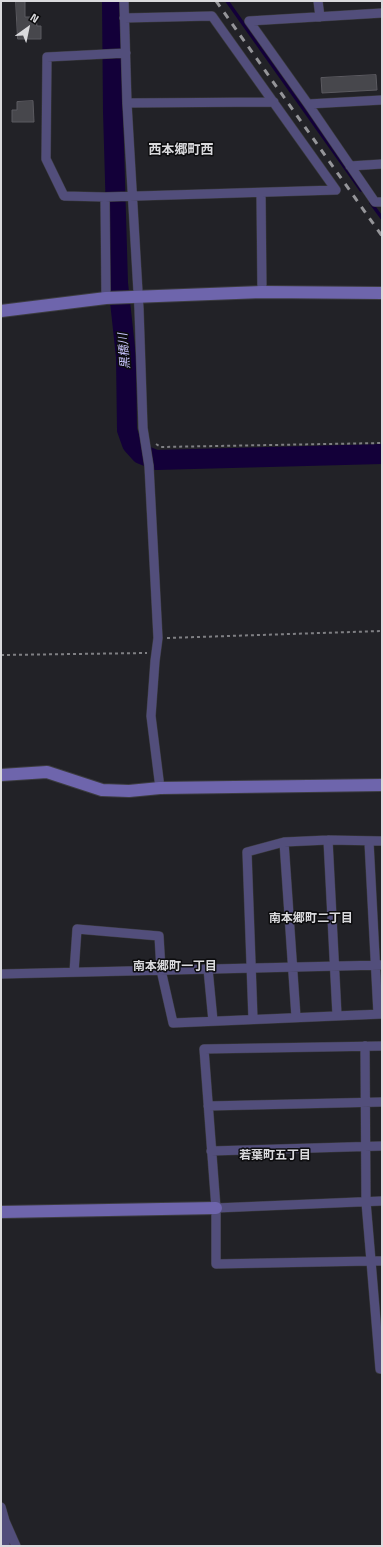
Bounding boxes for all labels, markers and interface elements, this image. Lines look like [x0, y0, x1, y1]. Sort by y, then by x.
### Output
north arrow [8, 8, 48, 48]
text: N [27, 9, 42, 27]
district label: 西本郷町西 [149, 143, 213, 159]
water label: 黒橋川 [116, 332, 134, 370]
district label: 南本郷町二丁目 [269, 912, 353, 926]
district label: 南本郷町一丁目 [133, 960, 217, 974]
district label: 若葉町五丁目 [239, 1149, 311, 1163]

